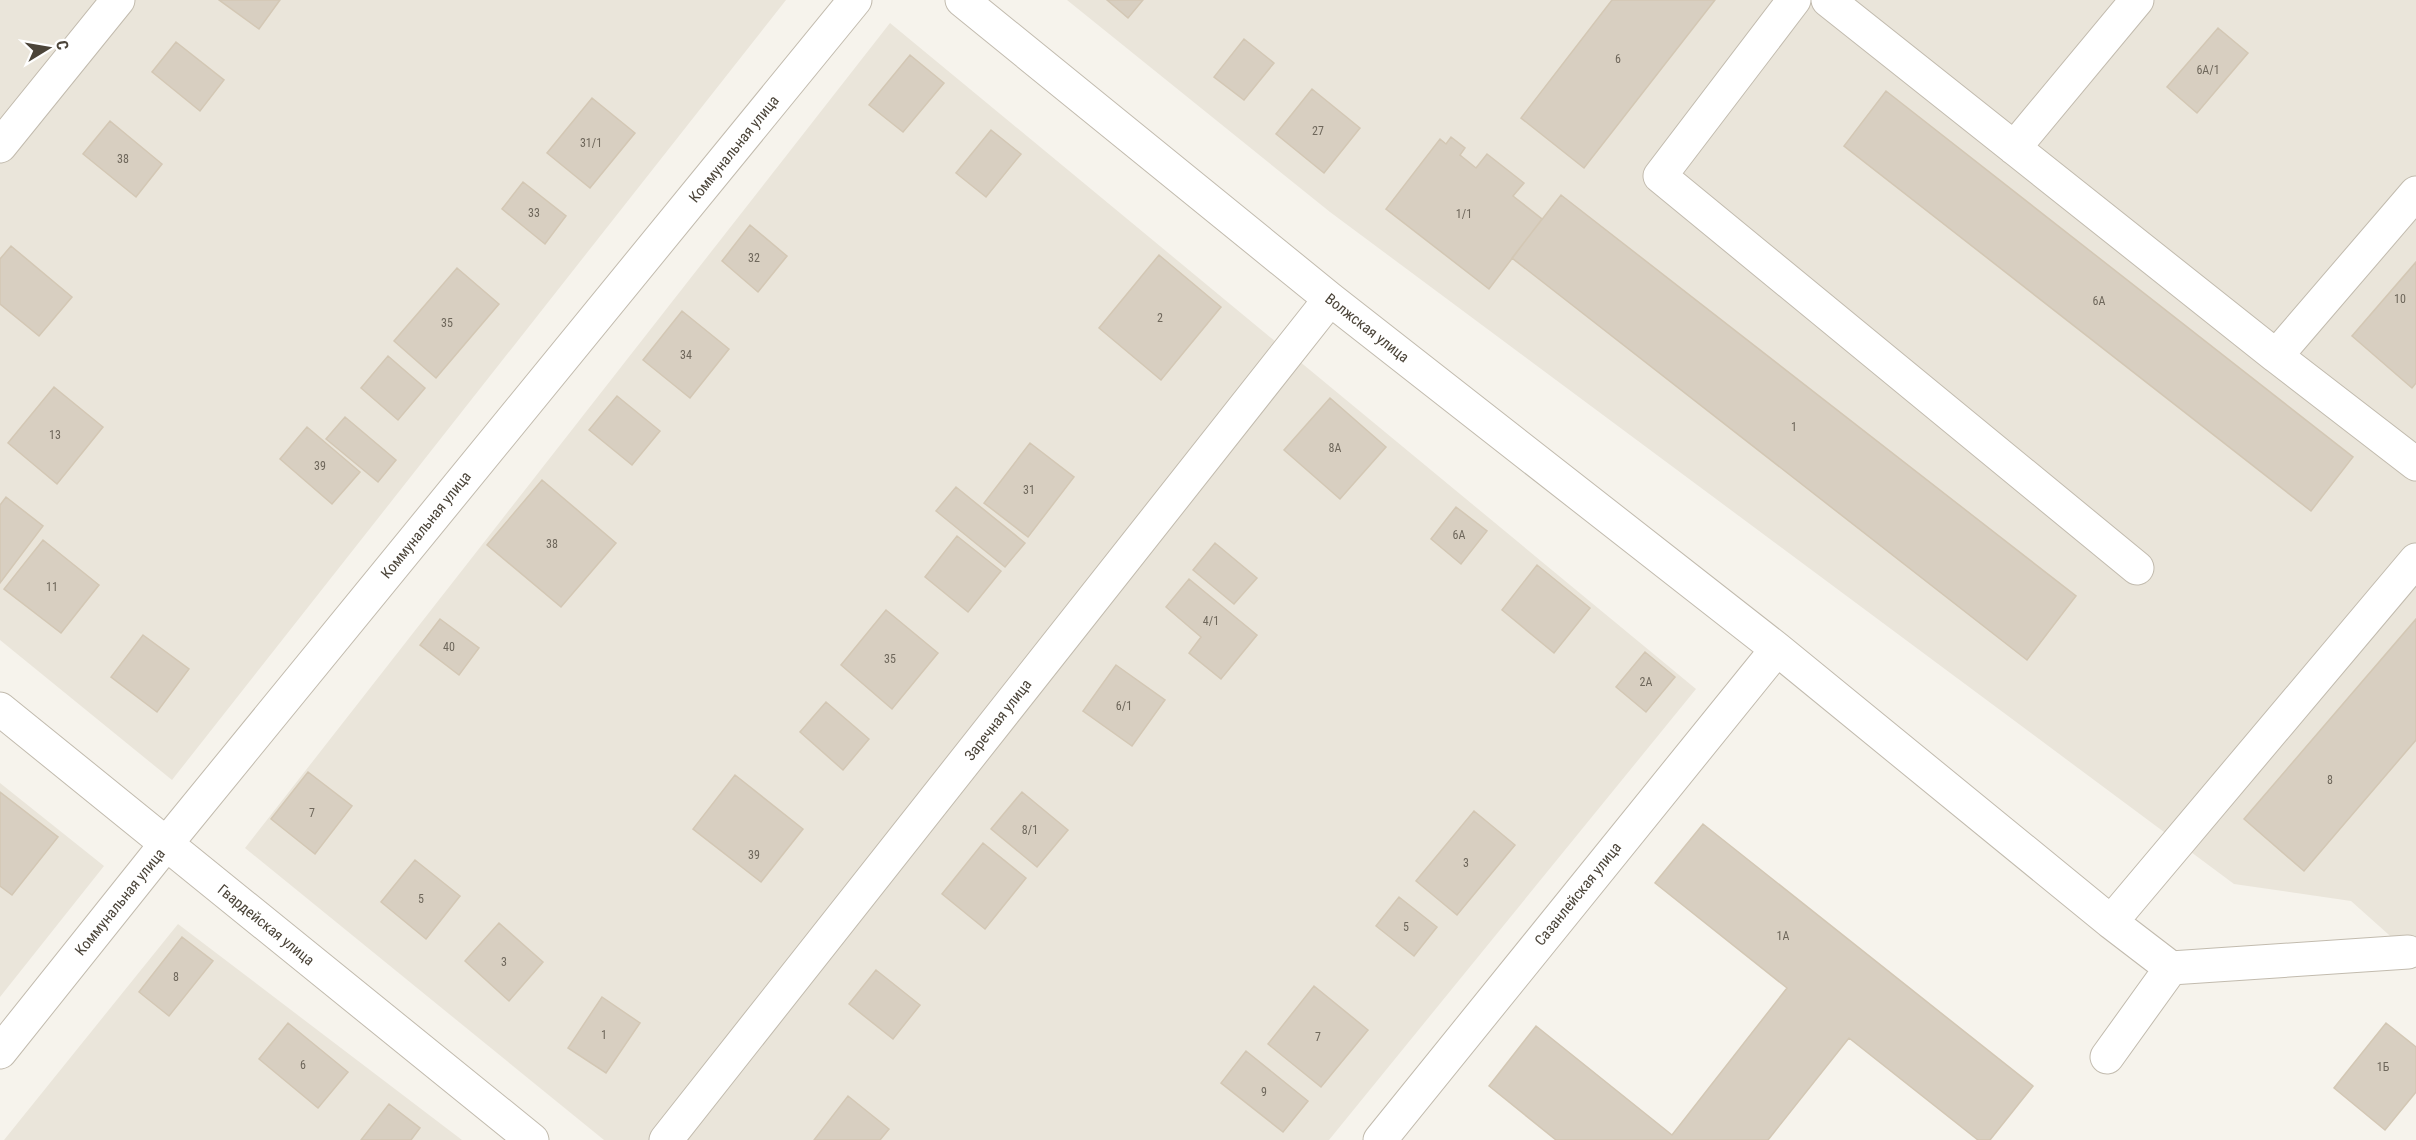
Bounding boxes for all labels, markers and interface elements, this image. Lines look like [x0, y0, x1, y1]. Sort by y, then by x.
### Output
north arrow [18, 18, 78, 78]
text: С [52, 39, 72, 52]
house number: 6 [1615, 52, 1621, 66]
house number: 6А/1 [2196, 63, 2220, 77]
street label: Коммунальная улица [685, 92, 783, 206]
house number: 27 [1312, 124, 1324, 138]
house number: 31/1 [580, 136, 602, 150]
house number: 38 [117, 152, 129, 166]
house number: 33 [528, 206, 540, 220]
house number: 1/1 [1456, 207, 1472, 221]
house number: 32 [748, 251, 760, 265]
street label: Волжская улица [1322, 290, 1412, 366]
house number: 10 [2394, 292, 2406, 306]
house number: 6А [2093, 294, 2106, 308]
house number: 2 [1157, 311, 1163, 325]
house number: 35 [441, 316, 453, 330]
house number: 34 [680, 348, 692, 362]
house number: 1 [1791, 420, 1797, 434]
house number: 13 [49, 428, 61, 442]
house number: 8А [1329, 441, 1342, 455]
house number: 39 [314, 459, 326, 473]
street label: Коммунальная улица [377, 468, 475, 582]
house number: 31 [1023, 483, 1035, 497]
house number: 6А [1453, 528, 1466, 542]
house number: 38 [546, 537, 558, 551]
house number: 11 [46, 580, 58, 594]
house number: 4/1 [1203, 614, 1219, 628]
house number: 40 [443, 640, 455, 654]
house number: 35 [884, 652, 896, 666]
house number: 2А [1640, 675, 1653, 689]
street label: Заречная улица [961, 676, 1035, 764]
house number: 6/1 [1116, 699, 1132, 713]
house number: 8 [2327, 773, 2333, 787]
house number: 7 [309, 806, 315, 820]
house number: 8/1 [1022, 823, 1038, 837]
street label: Сазанлейская улица [1531, 839, 1625, 949]
street label: Коммунальная улица [71, 845, 169, 959]
house number: 39 [748, 848, 760, 862]
house number: 3 [1463, 856, 1469, 870]
street label: Гвардейская улица [214, 881, 318, 969]
house number: 5 [418, 892, 424, 906]
house number: 5 [1403, 920, 1409, 934]
house number: 1А [1777, 929, 1790, 943]
house number: 3 [501, 955, 507, 969]
house number: 8 [173, 970, 179, 984]
house number: 1 [601, 1028, 607, 1042]
house number: 7 [1315, 1030, 1321, 1044]
house number: 6 [300, 1058, 306, 1072]
house number: 1Б [2377, 1060, 2390, 1074]
house number: 9 [1261, 1085, 1267, 1099]

